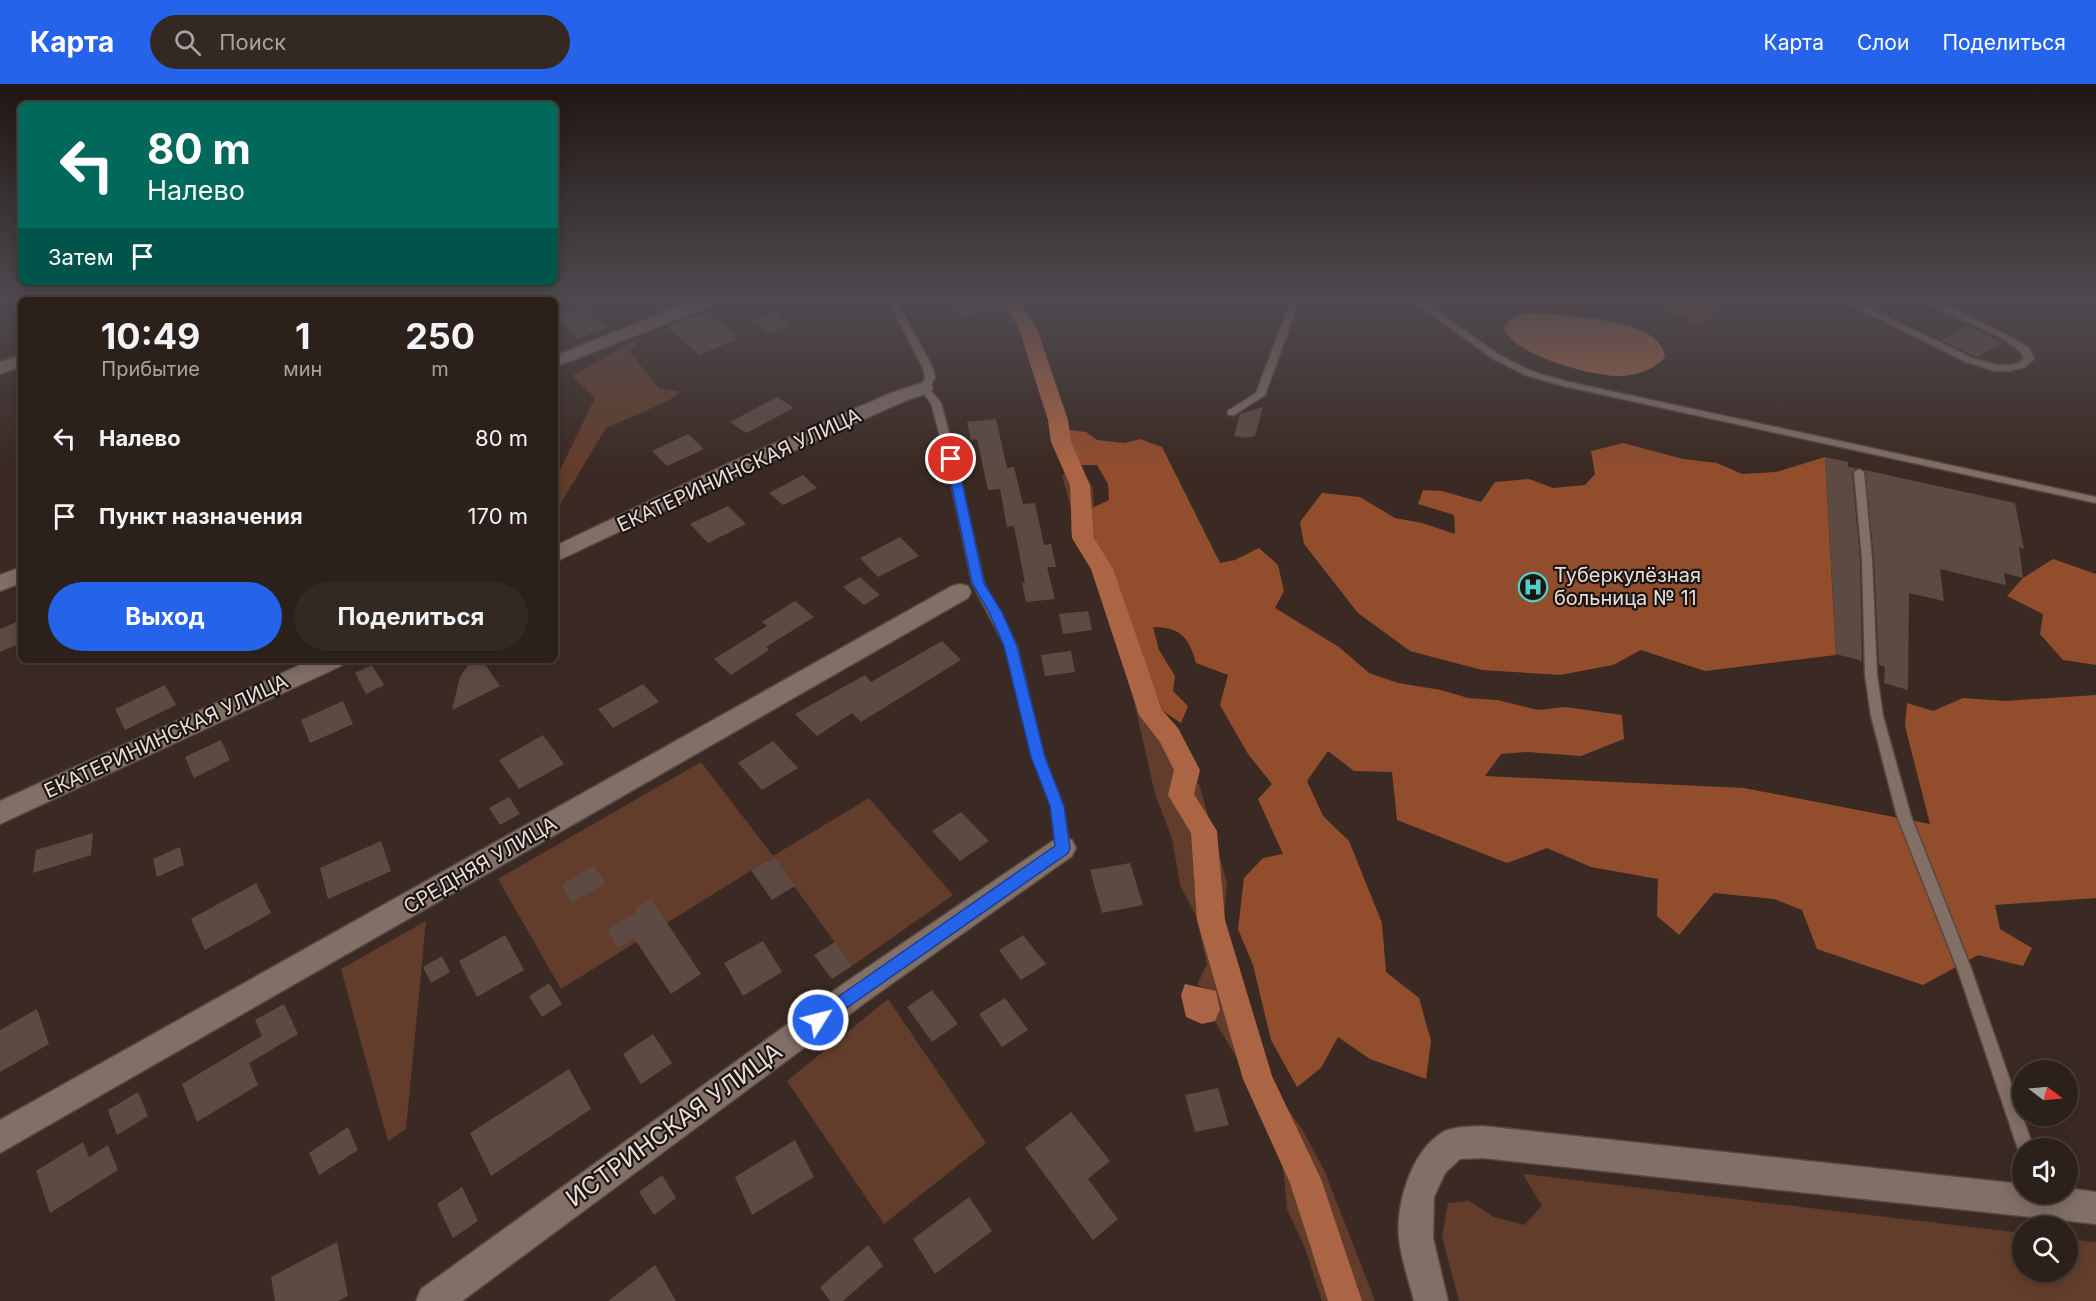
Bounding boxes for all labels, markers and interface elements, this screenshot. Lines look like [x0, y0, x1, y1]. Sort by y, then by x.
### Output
search box [150, 15, 570, 69]
text: Карта [30, 25, 114, 59]
icon: search [171, 26, 204, 59]
text: Поиск [219, 29, 286, 55]
text: Карта [1764, 30, 1824, 55]
text: Слои [1857, 30, 1909, 55]
text: Поделиться [1942, 30, 2066, 55]
text: 80 m [147, 123, 251, 174]
icon: left [48, 126, 126, 204]
text: Налево [147, 174, 245, 207]
icon: arrive [126, 240, 159, 273]
text: Затем [48, 244, 114, 270]
text: 10:49 [101, 314, 200, 358]
text: 1 [295, 314, 311, 358]
text: 250 [405, 314, 475, 358]
text: Прибытие [101, 357, 200, 381]
text: мин [283, 357, 322, 381]
text: m [431, 357, 449, 381]
street label: ЕКАТЕРИНИНСКАЯ УЛИЦА [613, 403, 865, 537]
icon: left [48, 422, 81, 455]
text: Налево [99, 425, 181, 451]
text: 80 m [475, 425, 528, 451]
pin [925, 433, 976, 484]
icon: arrive [934, 442, 967, 475]
icon: arrive [48, 500, 81, 533]
text: Пункт назначения [99, 503, 303, 529]
text: 170 m [468, 503, 528, 529]
place label: Туберкулёзная больница № 11 [1554, 563, 1701, 610]
hospital icon: Туберкулёзная больница № 11 [1517, 571, 1549, 603]
button: Выход [48, 582, 282, 651]
button: Поделиться [294, 582, 528, 651]
street label: ЕКАТЕРИНИНСКАЯ УЛИЦА [40, 669, 292, 803]
street label: СРЕДНЯЯ УЛИЦА [399, 811, 561, 919]
position arrow [786, 988, 850, 1052]
street label: ИСТРИНСКАЯ УЛИЦА [560, 1037, 787, 1213]
north arrow [2012, 1060, 2078, 1126]
map controls [2012, 1060, 2078, 1282]
button: sound [2012, 1138, 2078, 1204]
button: search [2012, 1216, 2078, 1282]

